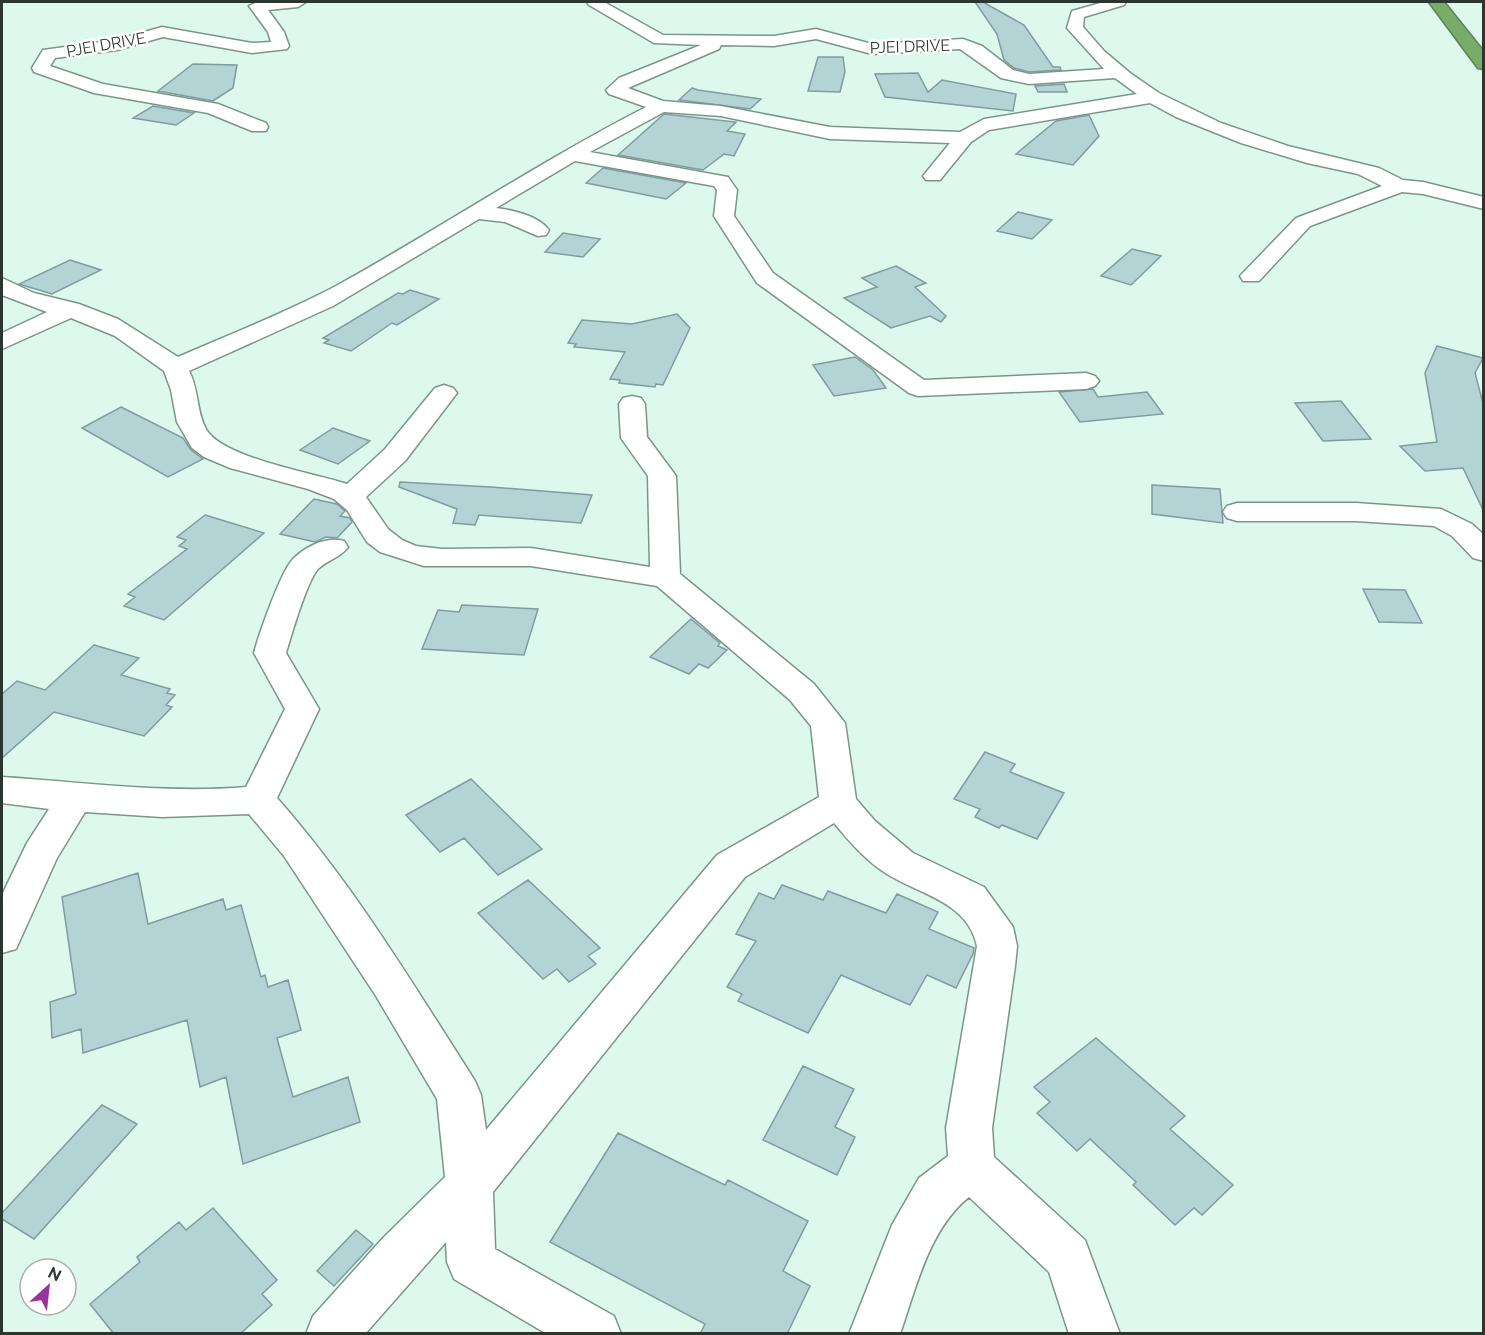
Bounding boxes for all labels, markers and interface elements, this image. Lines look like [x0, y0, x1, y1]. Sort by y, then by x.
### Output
street label: PJEI DRIVE [65, 28, 148, 61]
street label: PJEI DRIVE [870, 36, 951, 57]
north arrow [18, 1257, 78, 1317]
text: N [45, 1263, 64, 1285]

